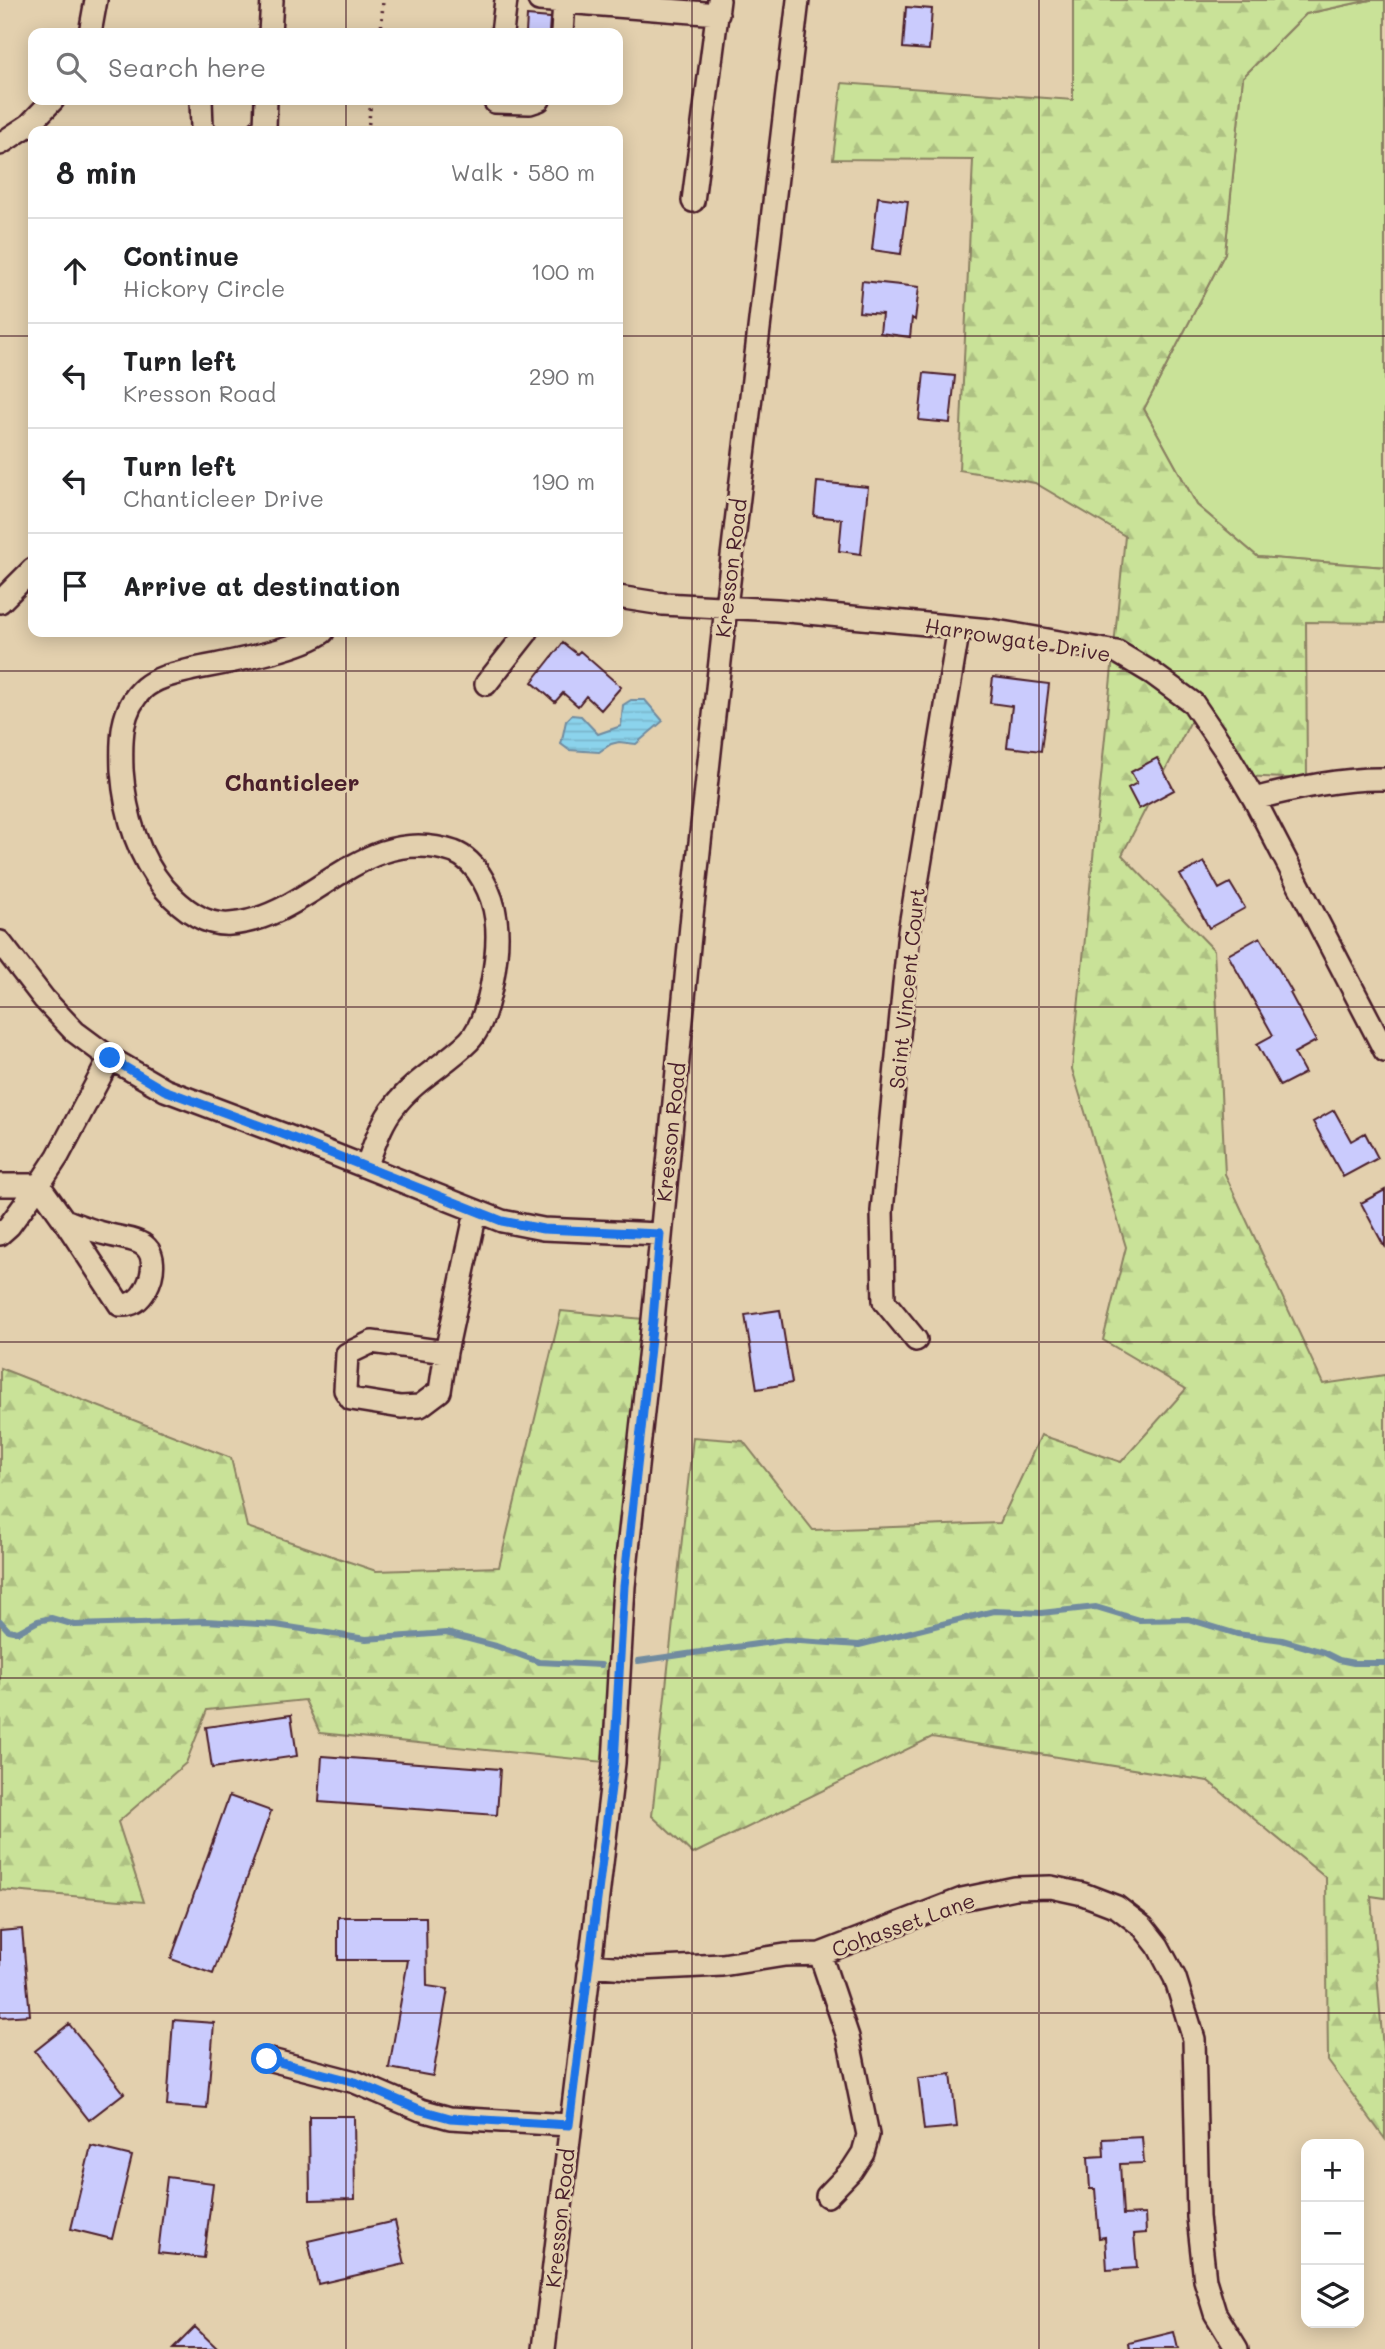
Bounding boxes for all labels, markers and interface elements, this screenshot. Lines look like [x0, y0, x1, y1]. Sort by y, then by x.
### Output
search box [28, 28, 623, 105]
icon: search [52, 48, 90, 86]
text: Search here [108, 50, 266, 84]
text: 8 min [56, 152, 137, 192]
text: Walk · 580 m [451, 157, 595, 187]
text: Continue [123, 239, 239, 273]
icon: ahead [56, 252, 94, 290]
text: 100 m [531, 256, 595, 286]
text: Hickory Circle [123, 273, 285, 303]
text: Turn left [123, 344, 236, 378]
icon: left [56, 357, 94, 395]
text: 290 m [529, 361, 595, 391]
text: Kresson Road [123, 378, 276, 408]
text: Turn left [123, 449, 236, 483]
icon: left [56, 462, 94, 500]
text: 190 m [531, 466, 595, 496]
text: Chanticleer Drive [123, 483, 324, 513]
street label: Kresson Road [708, 497, 752, 639]
icon: arrive [56, 567, 94, 605]
text: Arrive at destination [123, 569, 400, 603]
street label: Harrowgate Drive [923, 611, 1113, 667]
district label: Chanticleer [224, 767, 360, 797]
street label: Saint Vincent Court [882, 886, 930, 1090]
route end [94, 1042, 125, 1073]
street label: Kresson Road [649, 1061, 691, 1203]
street label: Cohasset Lane [828, 1886, 978, 1962]
route start [251, 2043, 282, 2074]
map controls [1301, 2139, 1364, 2328]
button: + [1301, 2139, 1364, 2202]
street label: Kresson Road [538, 2147, 580, 2289]
button: − [1301, 2202, 1364, 2265]
button: layers [1301, 2265, 1364, 2328]

